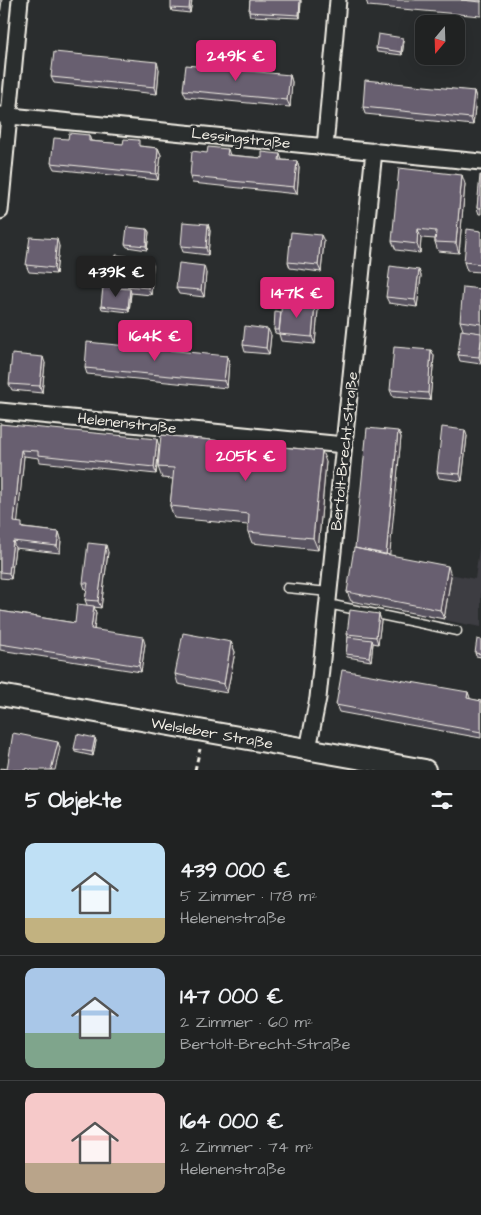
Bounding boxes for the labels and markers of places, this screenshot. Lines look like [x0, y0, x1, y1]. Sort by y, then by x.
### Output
pin: 249K € [195, 39, 277, 82]
pin: 439K € [75, 256, 157, 298]
pin: 147K € [256, 276, 338, 319]
pin: 164K € [114, 320, 196, 362]
pin: 205K € [205, 440, 287, 482]

